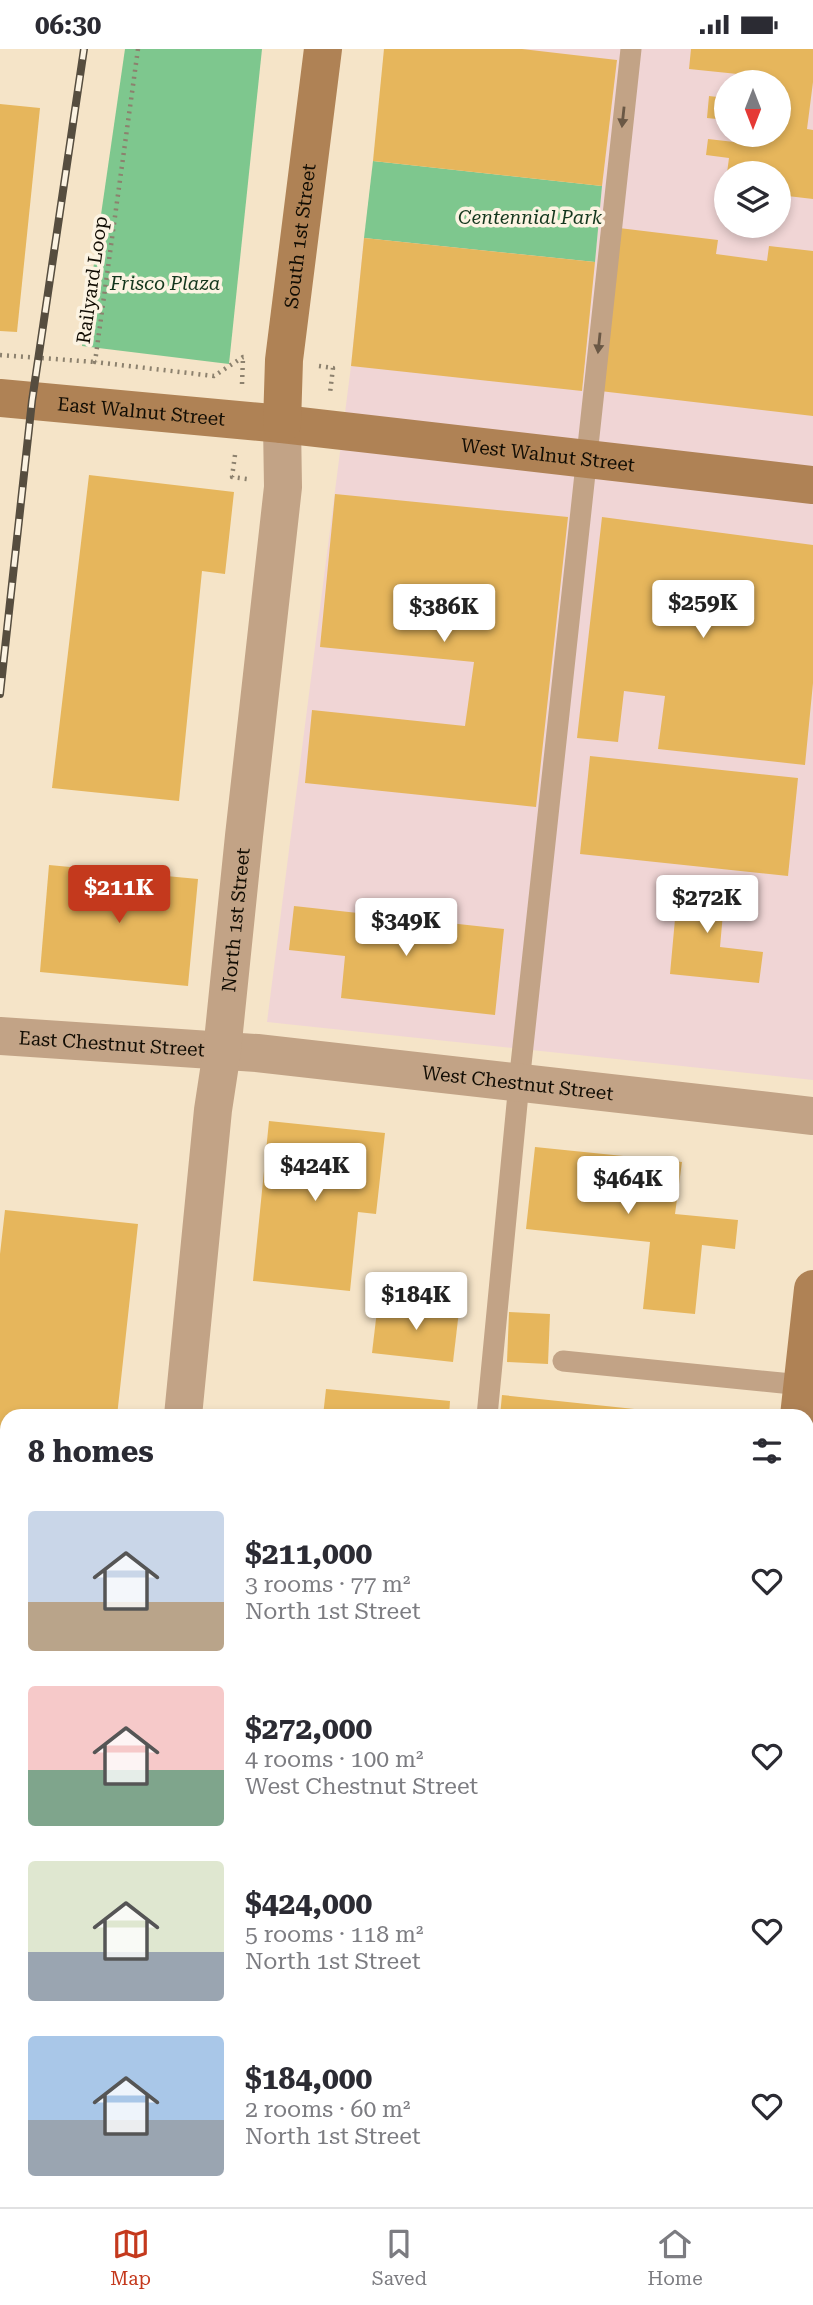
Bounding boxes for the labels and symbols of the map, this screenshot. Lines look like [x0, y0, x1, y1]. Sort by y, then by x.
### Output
north arrow [714, 70, 791, 147]
one-way arrow [618, 106, 629, 128]
street label: South 1st Street [279, 162, 320, 310]
park label: Centennial Park [458, 206, 603, 229]
street label: Railyard Loop [72, 215, 112, 345]
park label: Frisco Plaza [109, 272, 220, 295]
one-way arrow [593, 332, 604, 354]
street label: East Walnut Street [56, 392, 226, 430]
street label: West Walnut Street [460, 433, 636, 476]
pin: $259K [654, 581, 752, 640]
pin: $386K [395, 585, 493, 644]
street label: North 1st Street [217, 846, 254, 993]
pin: $211K [70, 865, 168, 925]
pin: $272K [658, 875, 756, 935]
pin: $349K [357, 899, 455, 958]
street label: East Chestnut Street [18, 1026, 205, 1061]
street label: West Chestnut Street [421, 1060, 615, 1105]
pin: $424K [266, 1143, 364, 1203]
pin: $464K [579, 1157, 677, 1216]
pin: $184K [367, 1273, 465, 1332]

